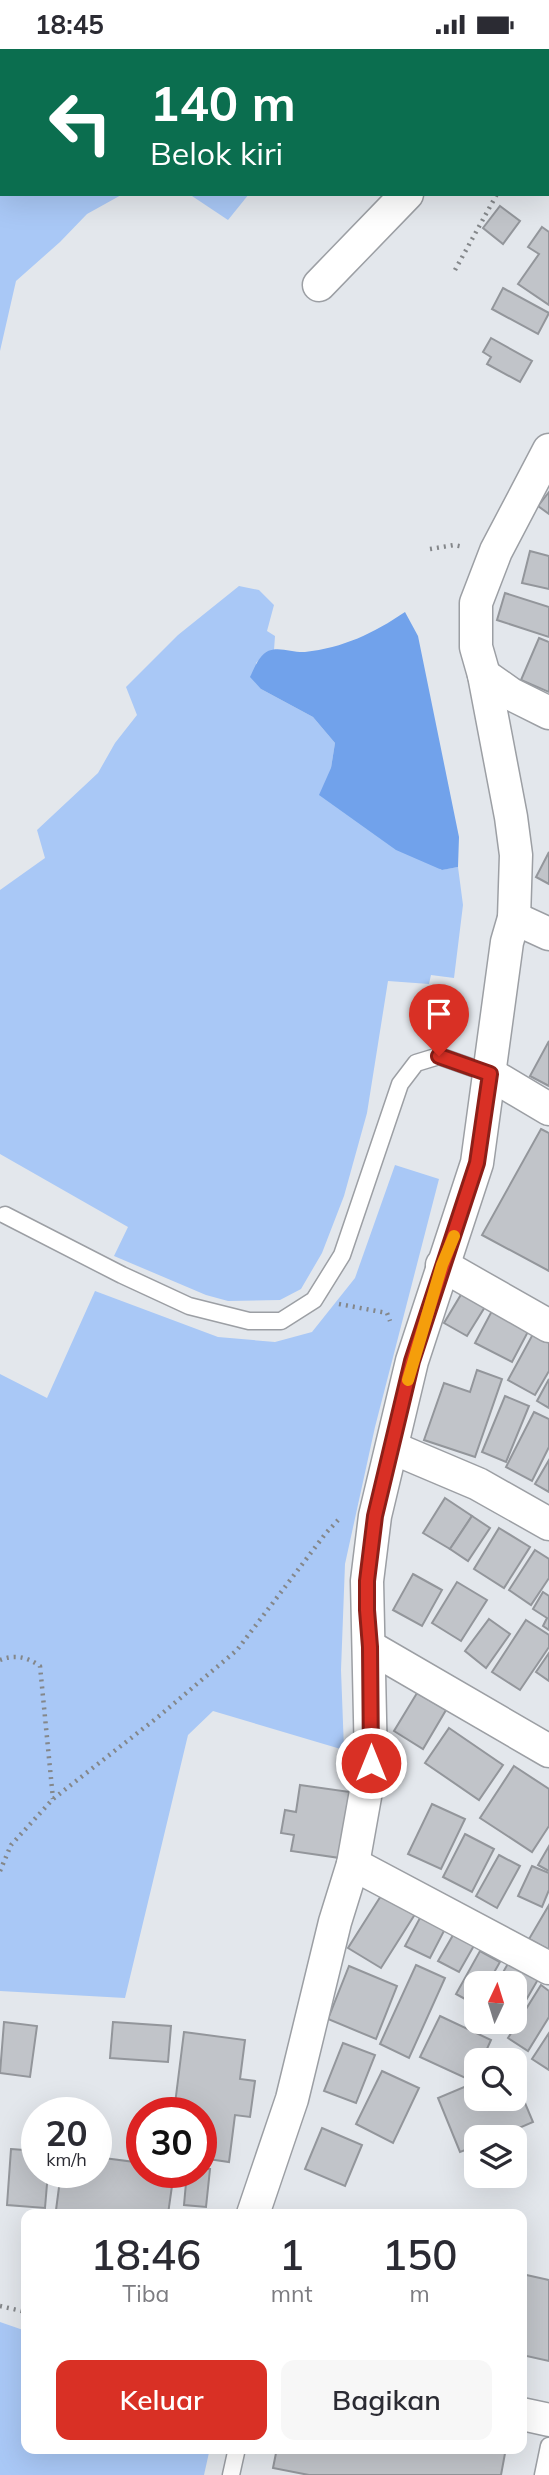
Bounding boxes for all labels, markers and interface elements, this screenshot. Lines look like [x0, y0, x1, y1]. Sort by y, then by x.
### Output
text: 18:45 [35, 8, 104, 41]
text: 140 m [150, 72, 296, 133]
icon: left [35, 77, 126, 168]
text: Belok kiri [150, 133, 283, 173]
pin [409, 984, 469, 1056]
icon: arrive [420, 995, 458, 1033]
position arrow [334, 1726, 408, 1800]
north arrow [464, 1971, 527, 2033]
map controls [464, 1971, 527, 2188]
button: search [464, 2048, 527, 2111]
speed limit sign: 30 [126, 2097, 217, 2188]
text: 20 [45, 2111, 88, 2155]
button: layers [464, 2125, 527, 2188]
text: km/h [46, 2148, 87, 2171]
text: 18:46 [90, 2228, 201, 2281]
text: 1 [279, 2228, 304, 2281]
text: 150 [382, 2228, 458, 2281]
text: Tiba [122, 2279, 169, 2308]
text: mnt [271, 2279, 312, 2308]
text: m [410, 2279, 430, 2308]
button: Keluar [56, 2360, 267, 2440]
button: Bagikan [281, 2360, 492, 2440]

